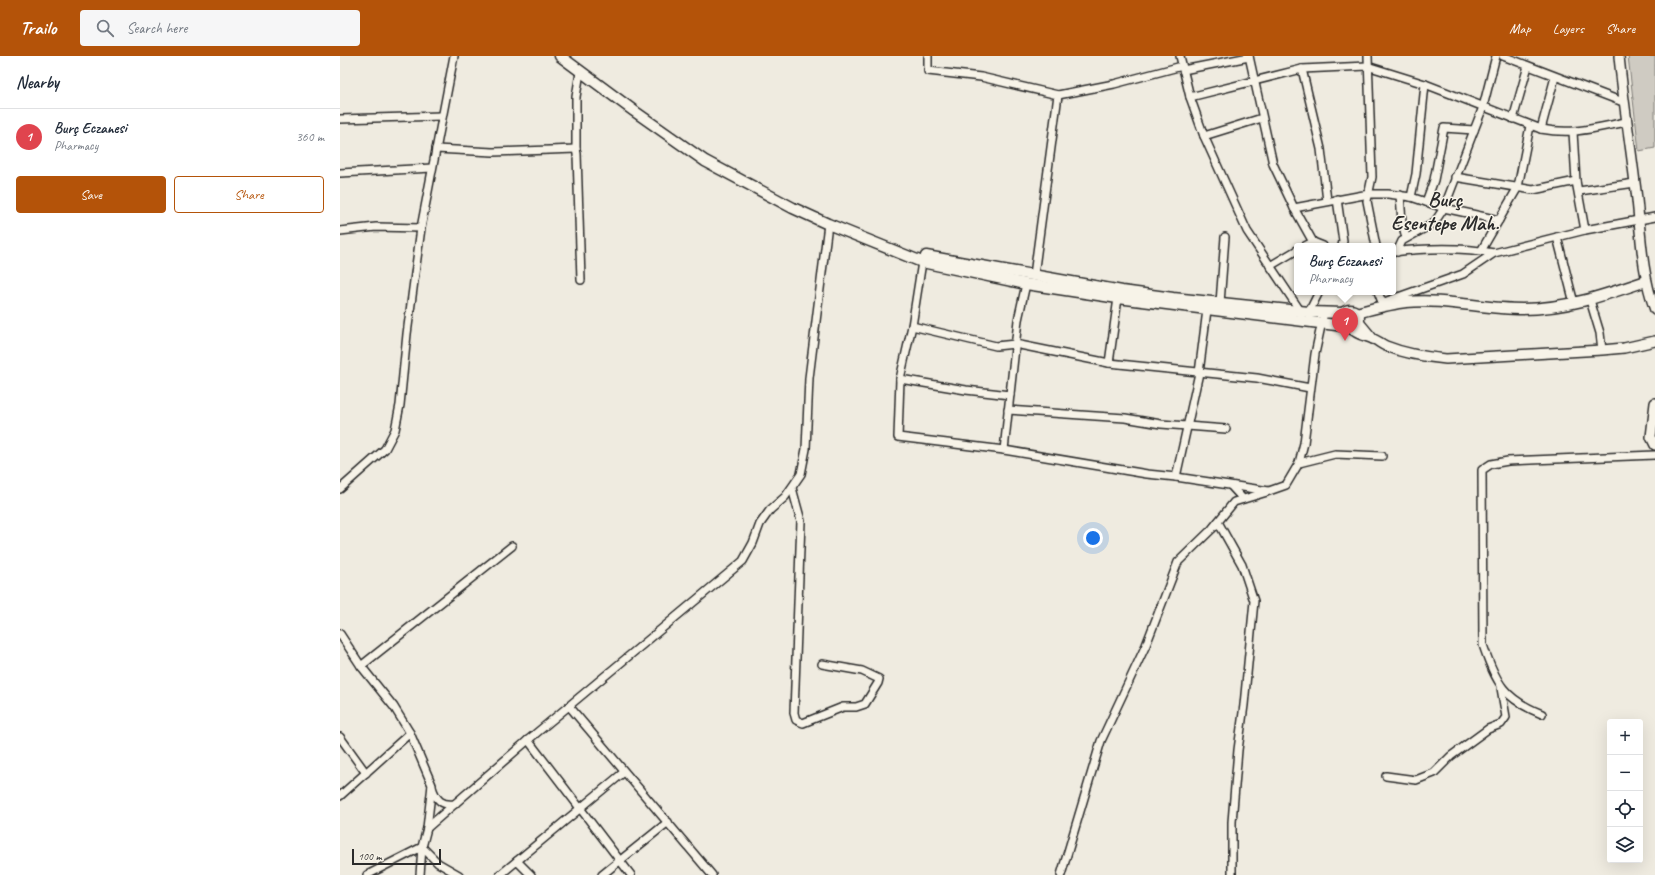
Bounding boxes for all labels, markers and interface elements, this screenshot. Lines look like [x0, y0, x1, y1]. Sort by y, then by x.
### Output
search box [80, 10, 360, 46]
text: Trailo [20, 16, 56, 40]
icon: search [94, 17, 116, 39]
text: Search here [126, 19, 188, 38]
text: Map [1509, 20, 1531, 37]
text: Layers [1553, 20, 1584, 37]
text: Share [1606, 20, 1635, 37]
text: Nearby [16, 72, 59, 93]
text: Burç Eczanesi [54, 119, 127, 138]
text: 1 [26, 129, 32, 145]
text: 360 m [296, 129, 324, 145]
text: Pharmacy [54, 138, 98, 154]
button: Save [16, 176, 166, 213]
button: Share [174, 176, 324, 213]
district label: Burç Esentepe Mah. [1391, 186, 1500, 236]
popup [1294, 243, 1396, 295]
text: Burç Eczanesi [1309, 252, 1381, 271]
text: Pharmacy [1309, 271, 1353, 287]
pin: 1 [1332, 308, 1358, 341]
your location [1083, 528, 1103, 548]
map controls [1607, 719, 1643, 863]
button: + [1607, 719, 1643, 755]
button: − [1607, 755, 1643, 791]
button: locate [1607, 791, 1643, 827]
button: layers [1607, 827, 1643, 863]
scale bar [352, 847, 441, 866]
text: 100 m [358, 849, 382, 863]

